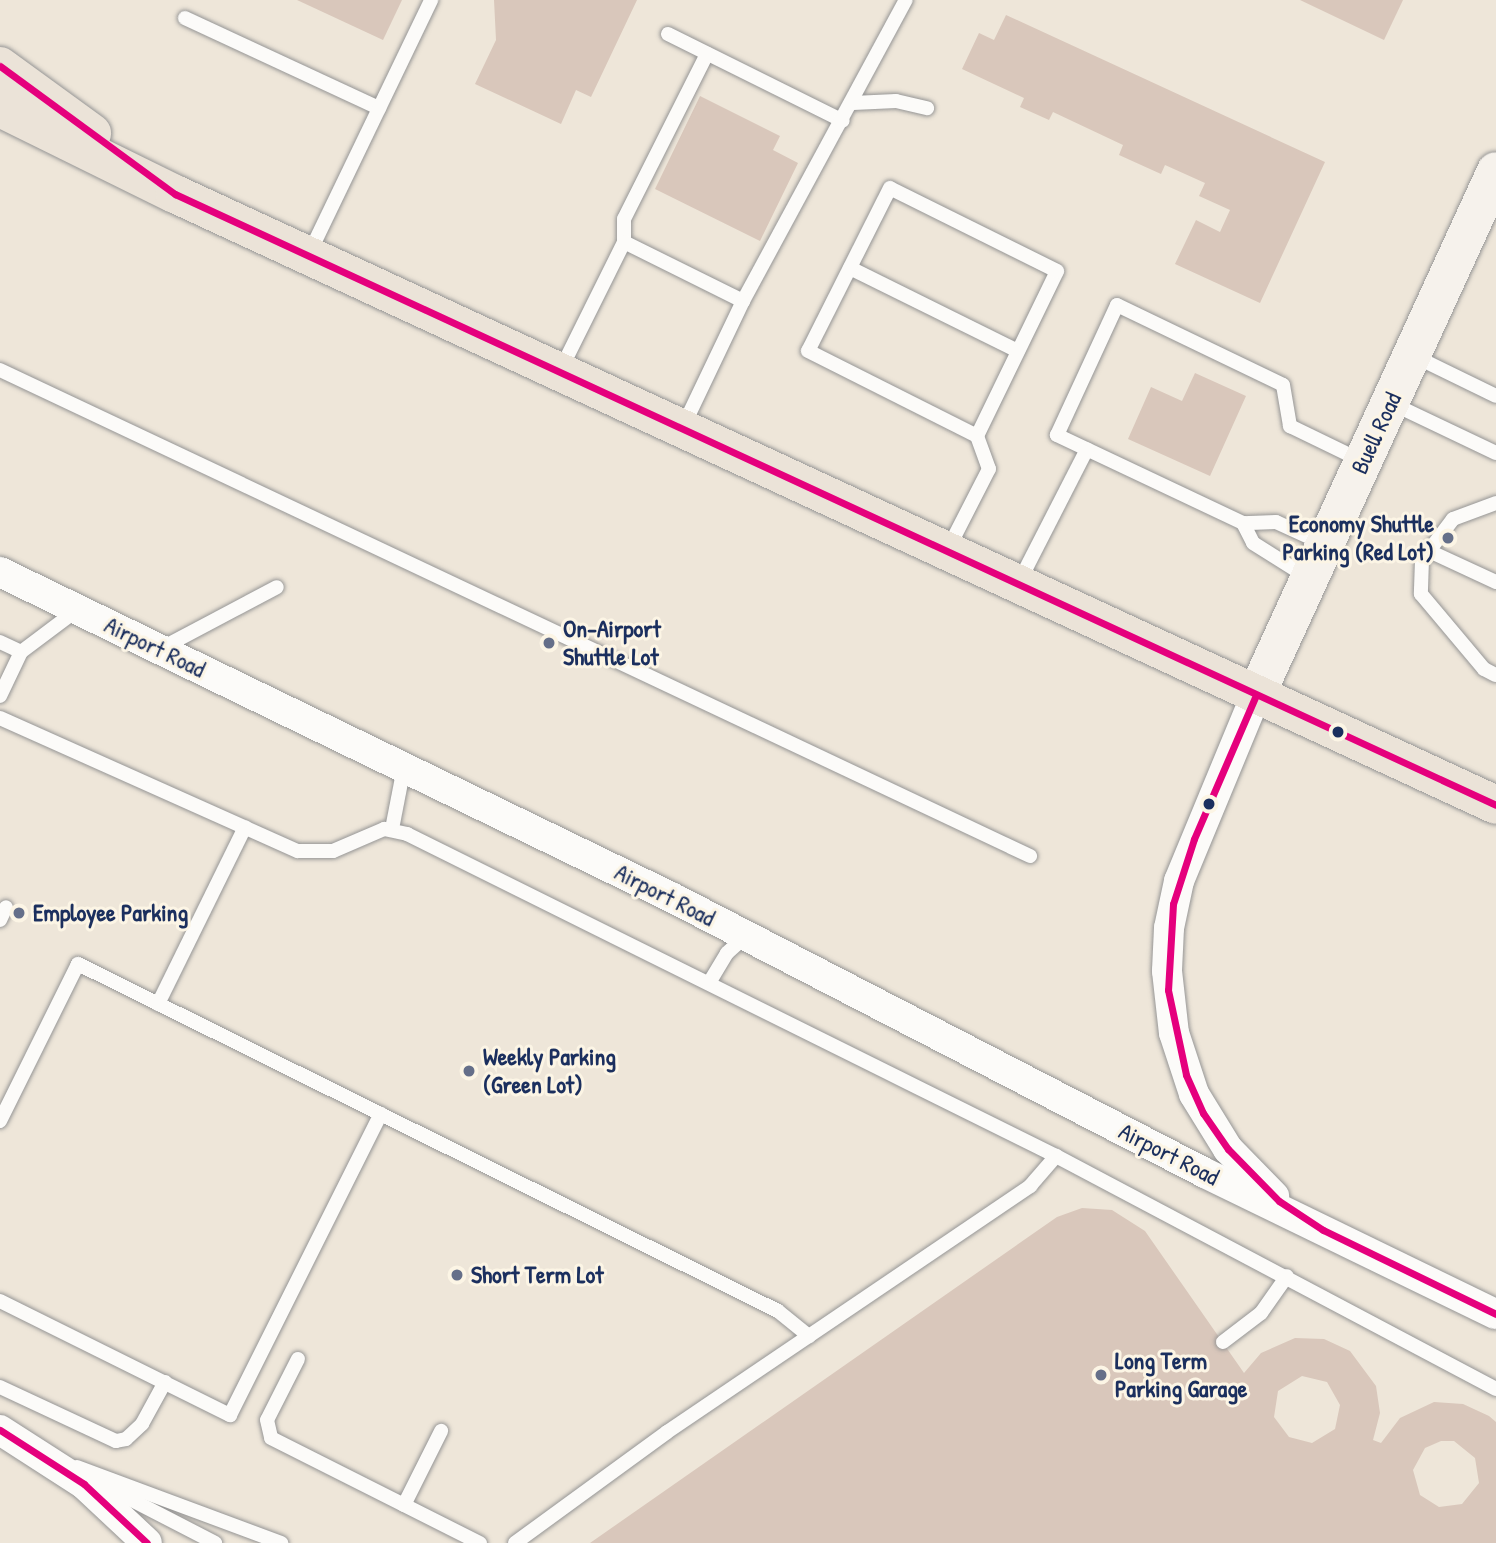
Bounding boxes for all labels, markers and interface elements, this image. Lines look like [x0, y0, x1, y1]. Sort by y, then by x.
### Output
street label: Buell Road [1345, 388, 1407, 478]
place label: Economy Shuttle Parking (Red Lot) [1282, 510, 1434, 566]
marker: Economy Shuttle Parking (Red Lot) [1440, 530, 1456, 546]
street label: Airport Road [100, 610, 210, 684]
place label: On-Airport Shuttle Lot [563, 615, 661, 671]
marker: On-Airport Shuttle Lot [541, 635, 557, 651]
unlabelled marker [1331, 725, 1345, 739]
unlabelled marker [1202, 797, 1216, 811]
street label: Airport Road [610, 858, 720, 932]
place label: Employee Parking [33, 899, 188, 927]
marker: Employee Parking [11, 905, 27, 921]
place label: Weekly Parking (Green Lot) [483, 1043, 616, 1099]
marker: Weekly Parking (Green Lot) [461, 1063, 477, 1079]
street label: Airport Road [1114, 1117, 1224, 1191]
place label: Short Term Lot [471, 1261, 604, 1289]
marker: Short Term Lot [449, 1267, 465, 1283]
place label: Long Term Parking Garage [1115, 1347, 1247, 1403]
marker: Long Term Parking Garage [1093, 1367, 1109, 1383]

